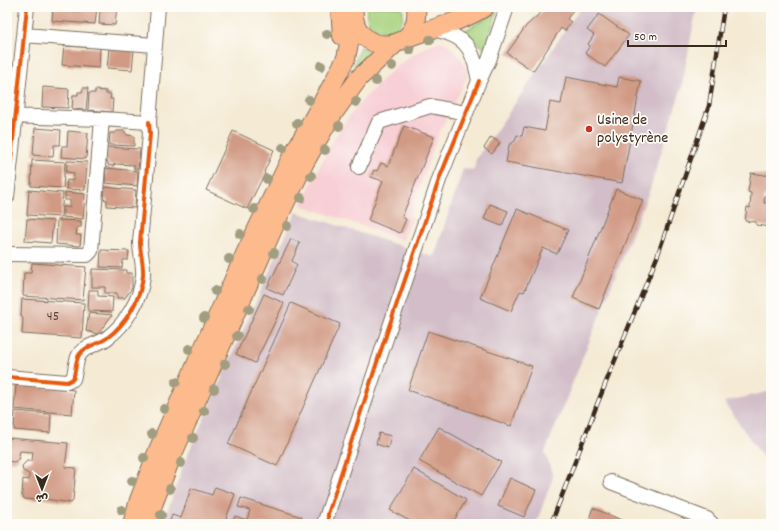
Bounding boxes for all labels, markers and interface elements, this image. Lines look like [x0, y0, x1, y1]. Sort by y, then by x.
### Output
scale bar [628, 22, 726, 48]
text: 50 m [634, 29, 657, 46]
place label: Usine de polystyrène [597, 109, 668, 150]
marker: Usine de polystyrène [584, 124, 594, 134]
house number: 45 [47, 307, 59, 327]
north arrow [22, 469, 62, 509]
text: ش [36, 489, 48, 505]

